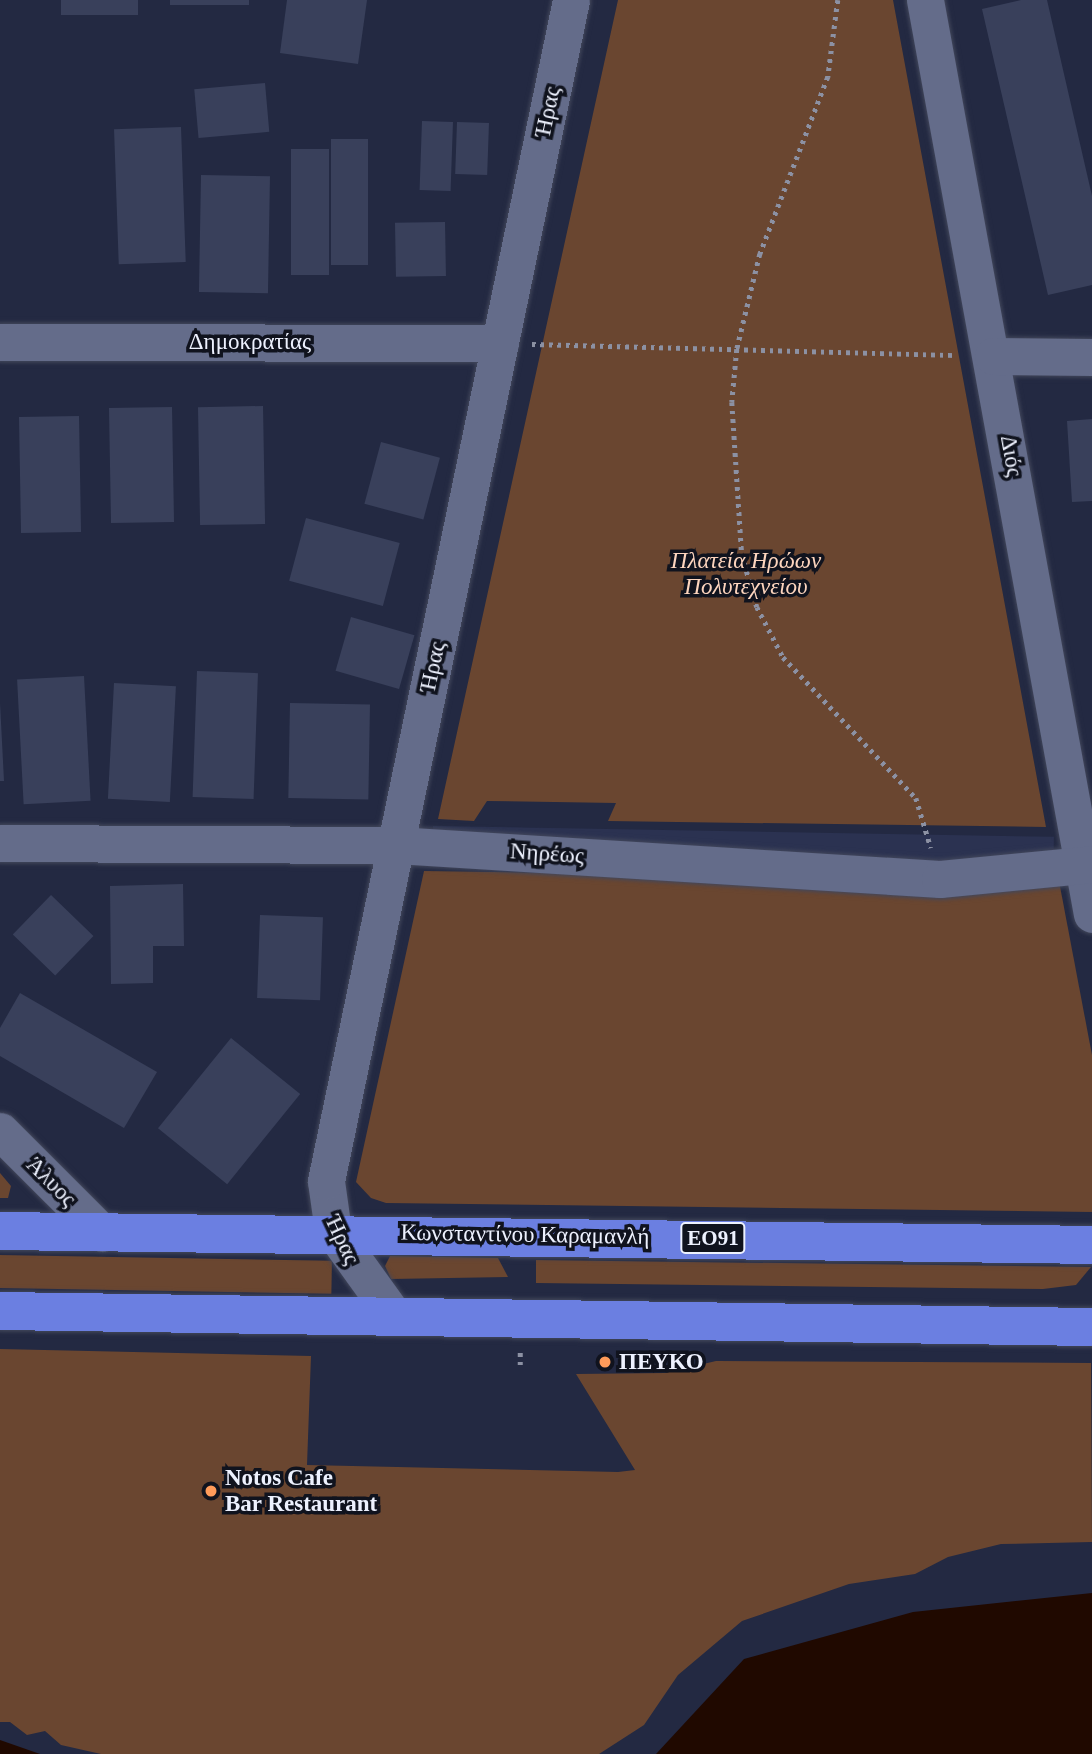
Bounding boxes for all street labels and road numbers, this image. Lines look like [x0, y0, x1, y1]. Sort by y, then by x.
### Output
street label: Ήρας [529, 84, 567, 140]
street label: Δημοκρατίας [189, 328, 311, 356]
street label: Διός [994, 433, 1028, 479]
street label: Ήρας [414, 639, 452, 695]
street label: Νηρέως [509, 838, 585, 870]
street label: Άλυος [20, 1151, 82, 1213]
street label: Ήρας [319, 1211, 365, 1269]
street label: Κωνσταντίνου Καραμανλή [400, 1219, 650, 1251]
road number: ΕΟ91 [680, 1220, 746, 1256]

